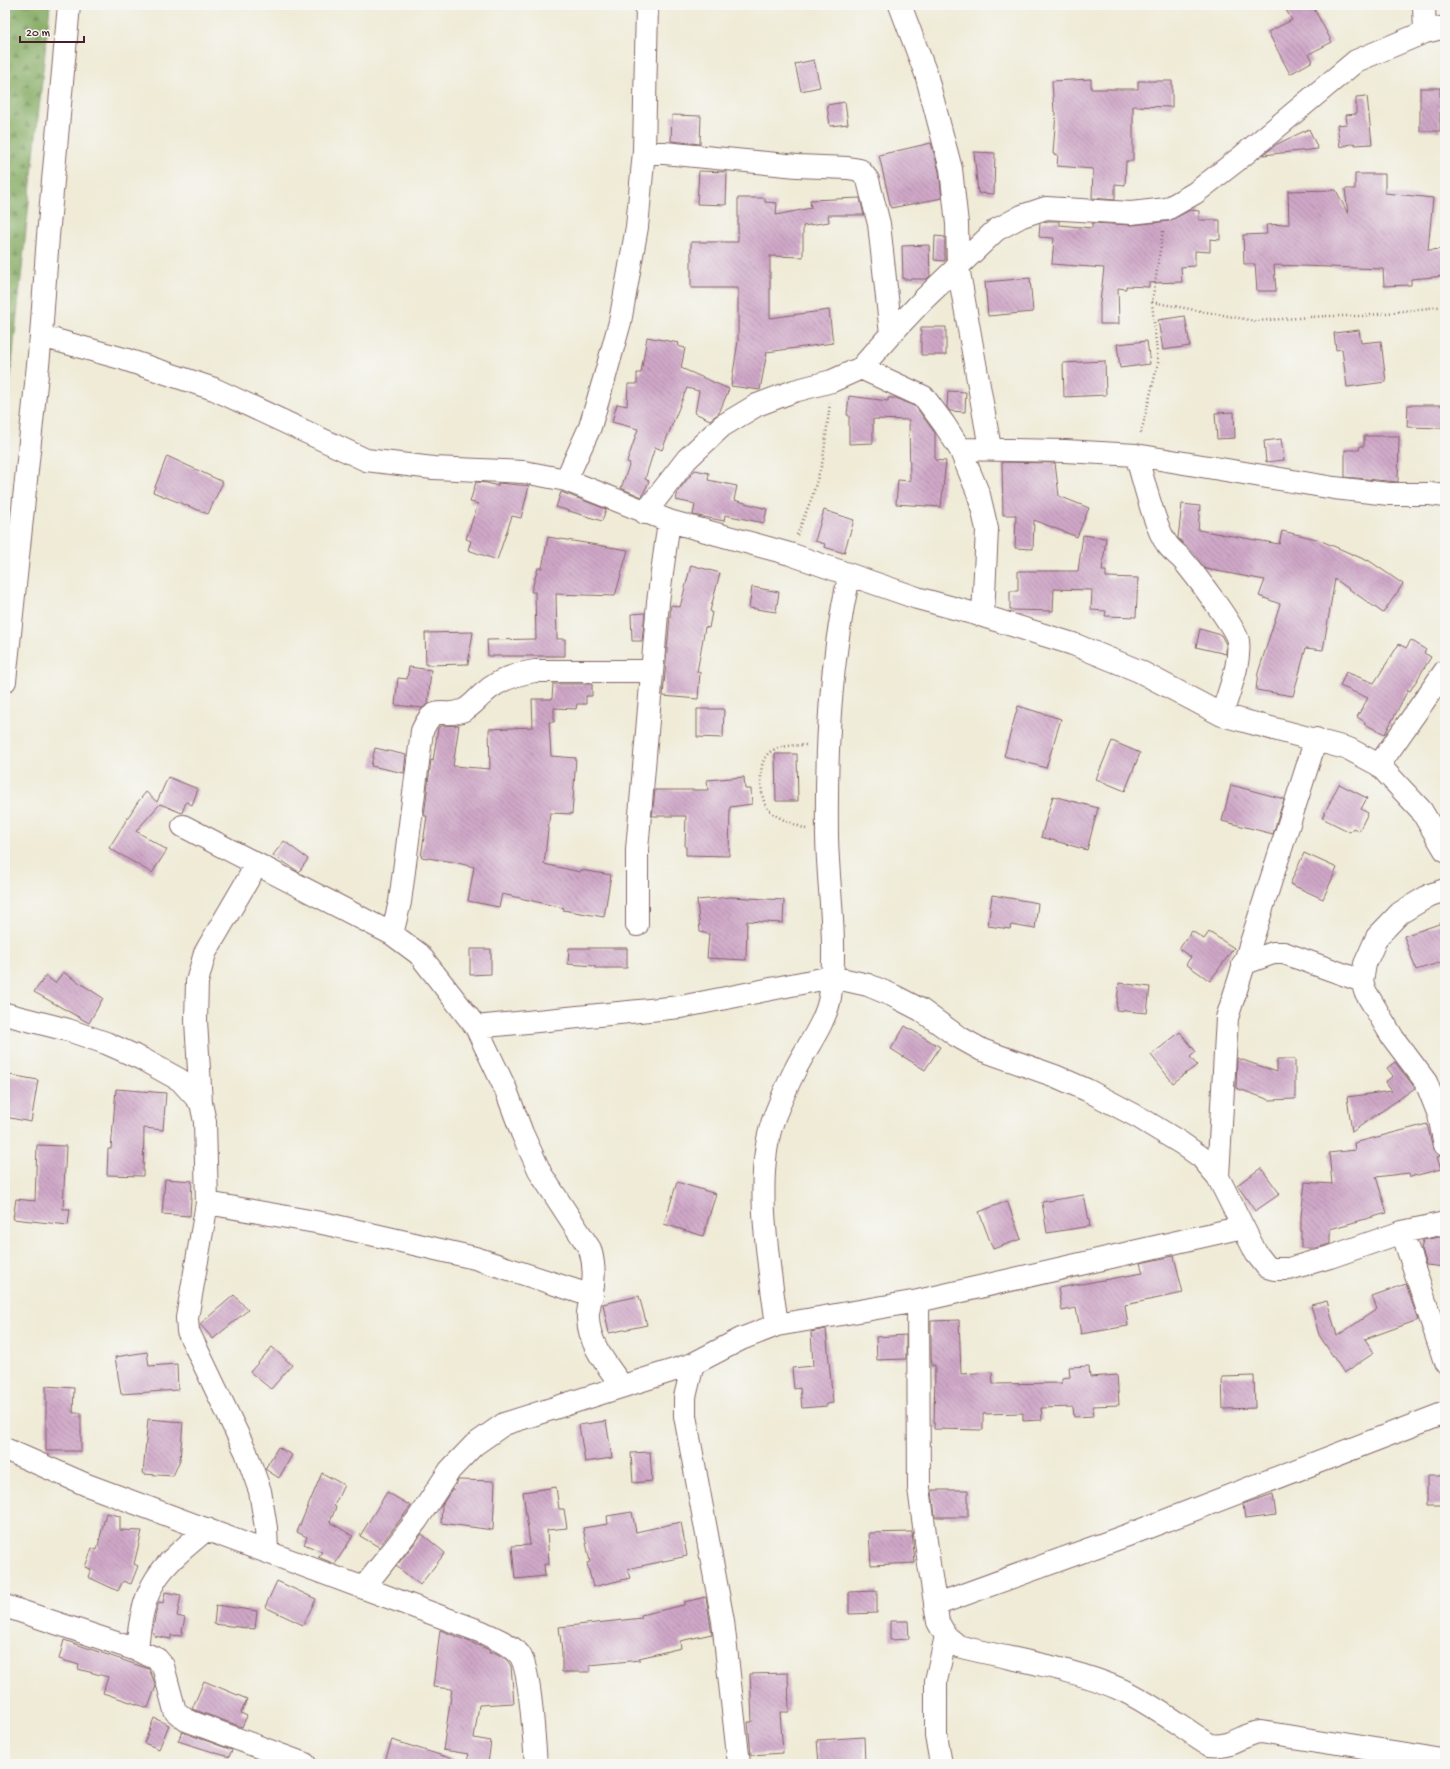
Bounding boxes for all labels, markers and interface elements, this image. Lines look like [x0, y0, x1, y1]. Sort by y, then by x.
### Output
scale bar [20, 18, 84, 44]
text: 20 m [26, 27, 51, 41]

